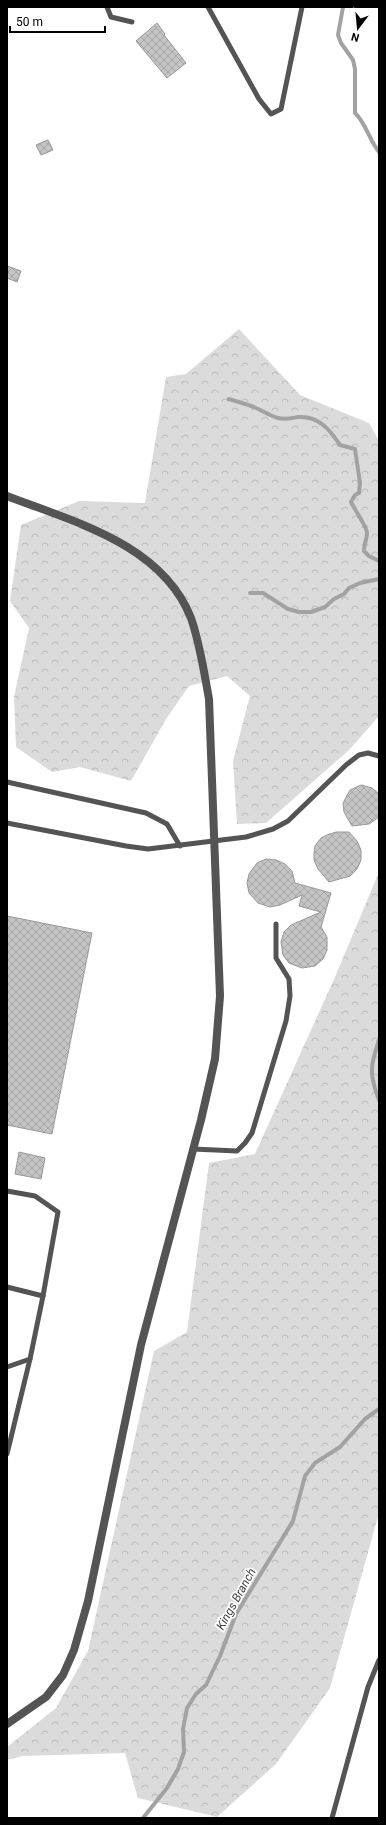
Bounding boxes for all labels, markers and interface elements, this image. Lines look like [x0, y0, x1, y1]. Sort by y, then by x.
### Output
scale bar [10, 8, 105, 34]
north arrow [338, 8, 378, 48]
text: 50 m [16, 15, 43, 29]
text: N [350, 30, 361, 44]
water label: Kings Branch [213, 1566, 259, 1632]

